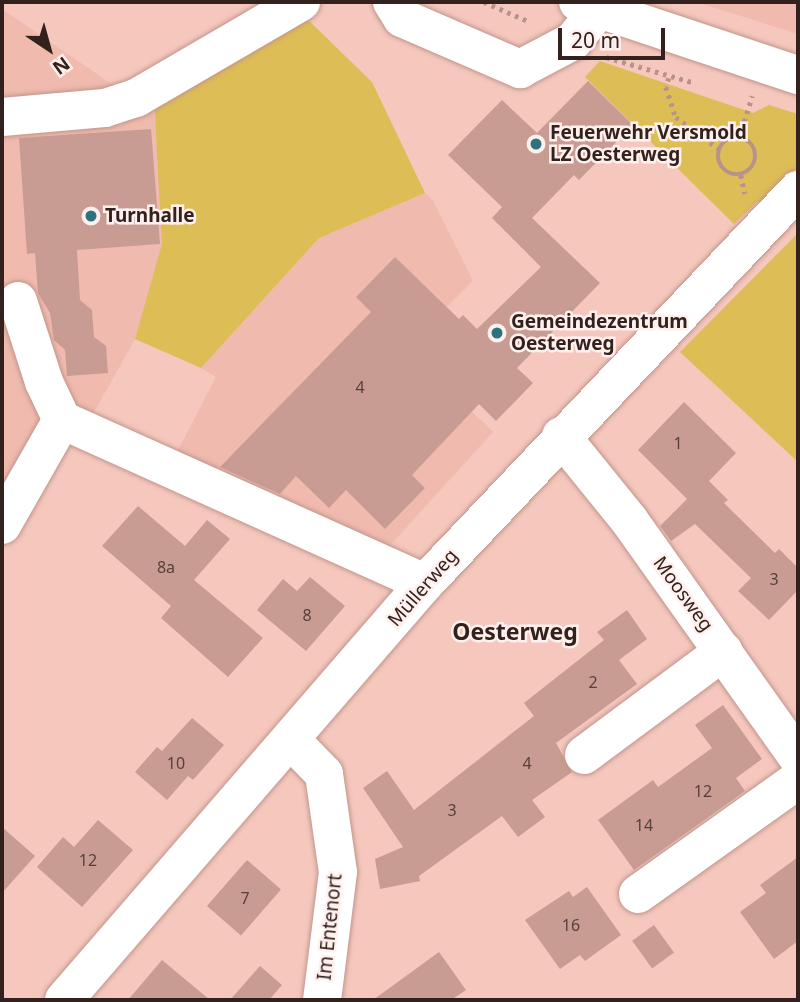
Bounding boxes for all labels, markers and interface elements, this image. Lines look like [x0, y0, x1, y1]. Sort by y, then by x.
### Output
north arrow [14, 14, 84, 84]
scale bar [562, 14, 669, 58]
text: 20 m [571, 26, 620, 54]
text: N [47, 51, 75, 81]
place label: Feuerwehr Versmold LZ Oesterweg [550, 122, 747, 166]
marker: Feuerwehr Versmold LZ Oesterweg [528, 136, 544, 152]
place label: Turnhalle [105, 205, 195, 227]
marker: Turnhalle [83, 208, 99, 224]
place label: Gemeindezentrum Oesterweg [511, 311, 688, 355]
marker: Gemeindezentrum Oesterweg [489, 325, 505, 341]
house number: 4 [355, 377, 365, 397]
house number: 1 [673, 433, 683, 453]
street label: Müllerweg [383, 545, 463, 631]
street label: Moosweg [648, 552, 718, 636]
house number: 8a [157, 557, 175, 577]
house number: 3 [769, 569, 779, 589]
house number: 8 [302, 605, 312, 625]
district label: Oesterweg [452, 617, 578, 645]
house number: 2 [588, 672, 598, 692]
house number: 10 [167, 753, 185, 773]
house number: 4 [522, 753, 532, 773]
house number: 12 [694, 781, 712, 801]
house number: 3 [447, 800, 457, 820]
house number: 14 [635, 815, 653, 835]
house number: 12 [79, 850, 97, 870]
street label: Im Entenort [313, 873, 347, 981]
house number: 7 [240, 888, 250, 908]
house number: 16 [562, 915, 580, 935]

